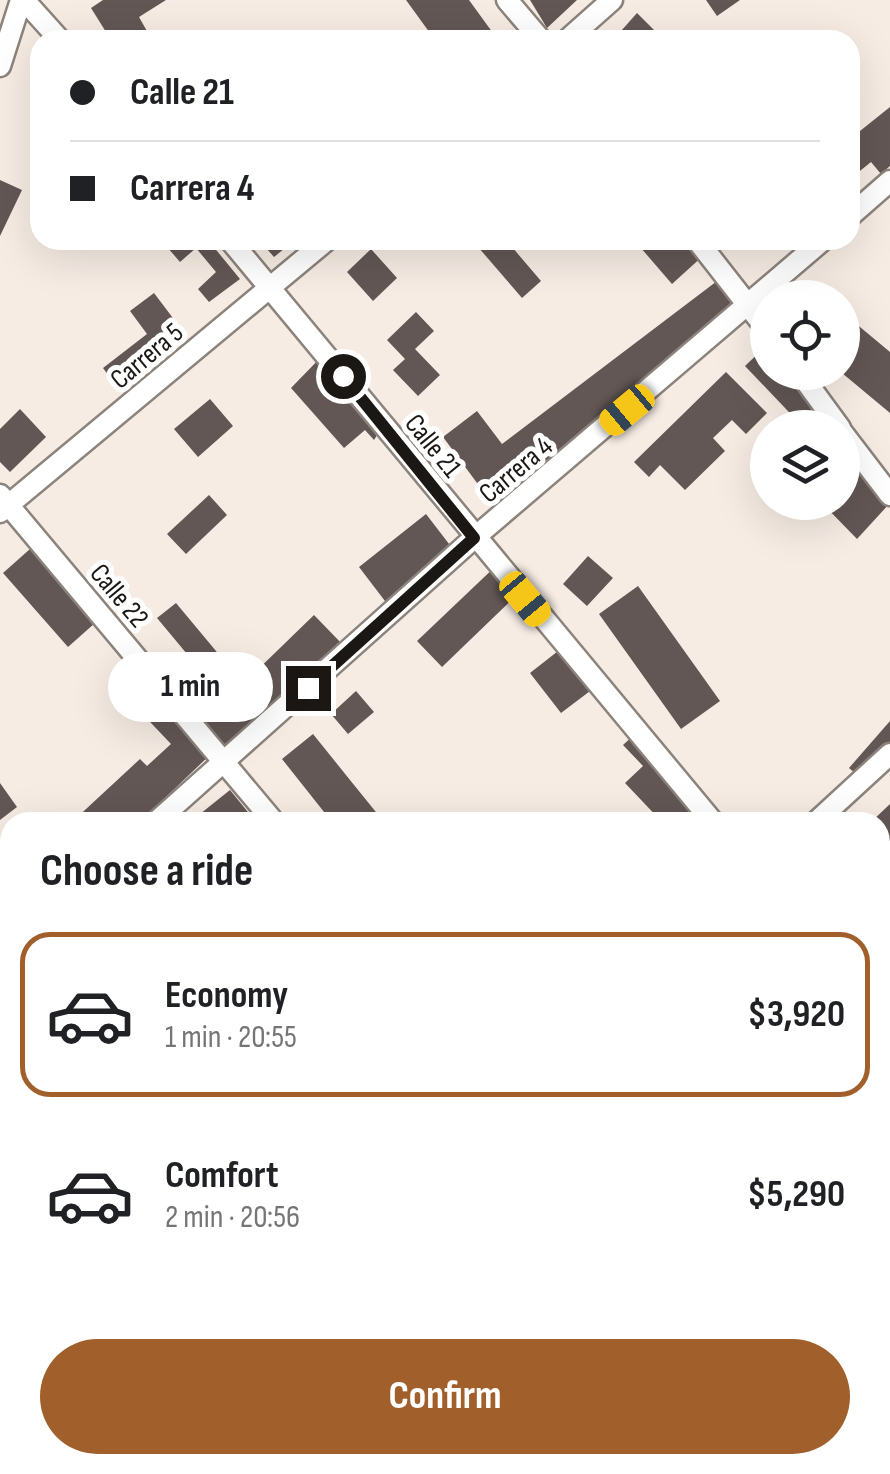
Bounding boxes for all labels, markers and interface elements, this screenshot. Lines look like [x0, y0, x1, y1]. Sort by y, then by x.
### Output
text: Calle 21 [130, 70, 234, 115]
text: Carrera 4 [130, 166, 254, 211]
map controls [750, 280, 860, 520]
button: locate [750, 280, 860, 390]
street label: Carrera 5 [104, 316, 190, 396]
route start [321, 354, 366, 399]
car [594, 379, 660, 441]
street label: Calle 21 [398, 408, 468, 484]
button: layers [750, 410, 860, 520]
street label: Carrera 4 [473, 430, 559, 510]
street label: Calle 22 [83, 557, 155, 635]
car [494, 566, 556, 632]
callout: 1 min [108, 653, 273, 723]
route end [286, 666, 331, 711]
text: 1 min [161, 667, 220, 706]
text: Choose a ride [40, 844, 253, 899]
icon: car [45, 970, 135, 1060]
text: Economy [165, 973, 288, 1018]
text: $3,920 [747, 992, 845, 1037]
text: 1 min · 20:55 [165, 1018, 297, 1057]
icon: car [45, 1150, 135, 1240]
text: Comfort [165, 1153, 279, 1198]
text: $5,290 [747, 1172, 845, 1217]
text: 2 min · 20:56 [165, 1198, 300, 1237]
button: Confirm [40, 1339, 850, 1454]

